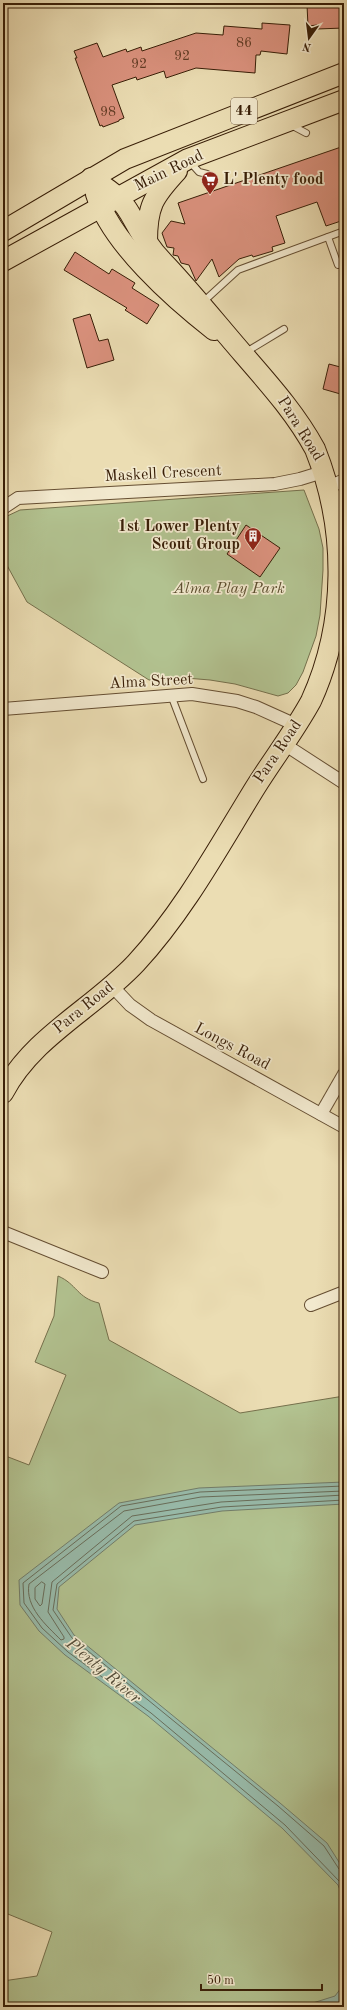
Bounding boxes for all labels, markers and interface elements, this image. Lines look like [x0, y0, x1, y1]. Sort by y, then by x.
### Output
north arrow [289, 18, 329, 58]
house number: 86 [236, 36, 252, 50]
text: N [301, 40, 312, 53]
house number: 92 [174, 49, 190, 63]
house number: 92 [131, 57, 147, 71]
road number: 44 [231, 98, 257, 124]
house number: 98 [100, 105, 116, 119]
street label: Main Road [132, 148, 206, 194]
supermarket icon: L' Plenty food [200, 170, 220, 195]
place label: L' Plenty food [223, 172, 324, 188]
street label: Para Road [274, 394, 326, 464]
street label: Maskell Crescent [104, 463, 222, 485]
place label: 1st Lower Plenty Scout Group [118, 519, 240, 553]
building icon: 1st Lower Plenty Scout Group [243, 526, 263, 551]
park label: Alma Play Park [172, 581, 285, 597]
street label: Alma Street [109, 672, 194, 692]
street label: Para Road [251, 717, 305, 787]
street label: Para Road [51, 979, 117, 1037]
street label: Longs Road [192, 1020, 272, 1074]
water label: Plenty River [62, 1634, 144, 1707]
scale bar [201, 1966, 322, 1992]
text: 50 m [207, 1974, 234, 1987]

